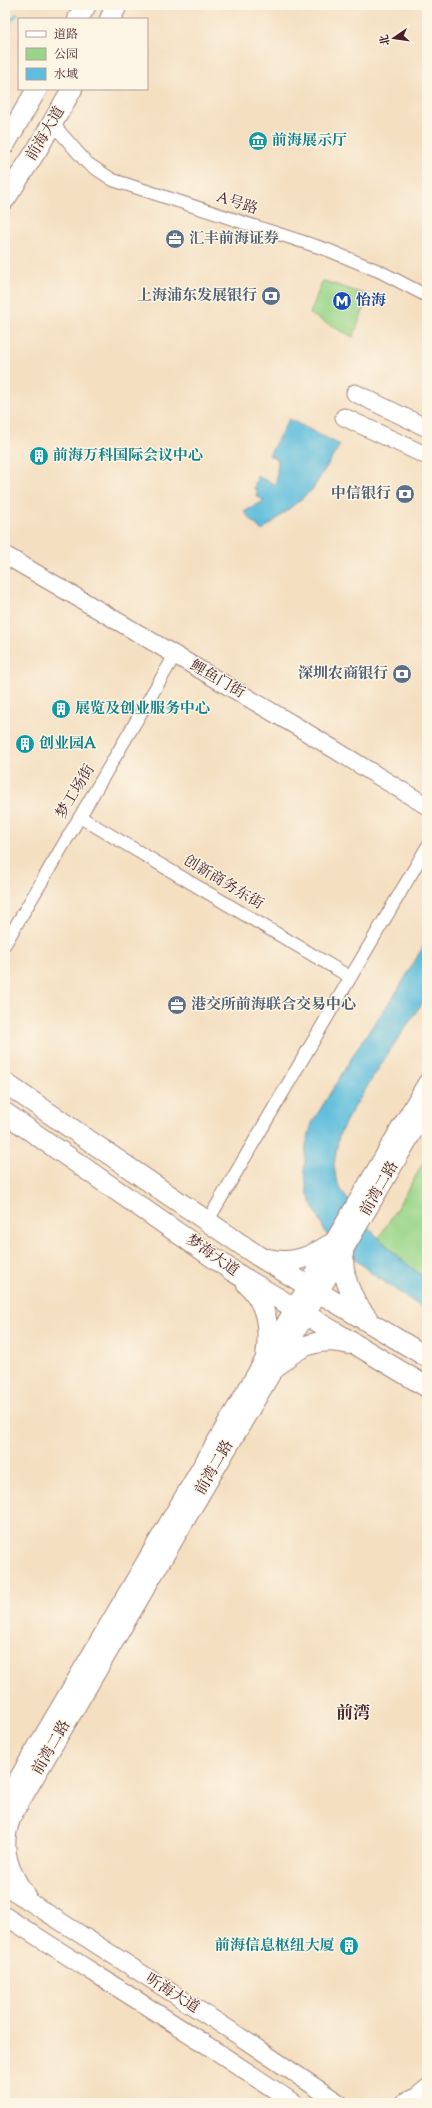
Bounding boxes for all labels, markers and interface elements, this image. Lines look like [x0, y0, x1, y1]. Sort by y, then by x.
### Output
legend [18, 18, 148, 90]
north arrow [374, 18, 414, 58]
text: 道路 [54, 26, 78, 44]
text: 北 [376, 33, 394, 47]
text: 公园 [54, 46, 78, 64]
text: 水域 [54, 66, 78, 84]
street label: 前海大道 [22, 103, 70, 165]
museum icon: 前海展示厅 [247, 130, 269, 152]
place label: 前海展示厅 [272, 131, 347, 152]
street label: A号路 [214, 187, 260, 221]
office icon: 汇丰前海证券 [164, 228, 186, 250]
place label: 汇丰前海证券 [189, 229, 279, 250]
bank icon: 上海浦东发展银行 [260, 285, 282, 307]
place label: 上海浦东发展银行 [137, 286, 257, 307]
metro station icon: 怡海 [331, 290, 353, 312]
place label: 怡海 [356, 291, 386, 312]
building icon: 前海万科国际会议中心 [28, 445, 50, 467]
place label: 前海万科国际会议中心 [53, 446, 203, 467]
bank icon: 中信银行 [394, 483, 416, 505]
place label: 中信银行 [331, 484, 391, 505]
street label: 鲤鱼门街 [186, 656, 248, 704]
bank icon: 深圳农商银行 [391, 663, 413, 685]
place label: 深圳农商银行 [298, 664, 388, 685]
building icon: 展览及创业服务中心 [50, 698, 72, 720]
place label: 展览及创业服务中心 [75, 699, 210, 720]
building icon: 创业园A [14, 733, 36, 755]
place label: 创业园A [39, 734, 97, 755]
street label: 梦工场街 [52, 761, 100, 823]
street label: 创新商务东街 [179, 851, 267, 915]
office icon: 港交所前海联合交易中心 [166, 994, 188, 1016]
place label: 港交所前海联合交易中心 [191, 995, 356, 1016]
street label: 前湾二路 [356, 1158, 404, 1220]
street label: 梦海大道 [181, 1230, 243, 1282]
street label: 前湾二路 [191, 1437, 239, 1499]
district label: 前湾 [336, 1702, 370, 1726]
street label: 前湾二路 [28, 1717, 76, 1779]
building icon: 前海信息枢纽大厦 [338, 1935, 360, 1957]
place label: 前海信息枢纽大厦 [215, 1936, 335, 1957]
street label: 听海大道 [141, 1969, 203, 2019]

